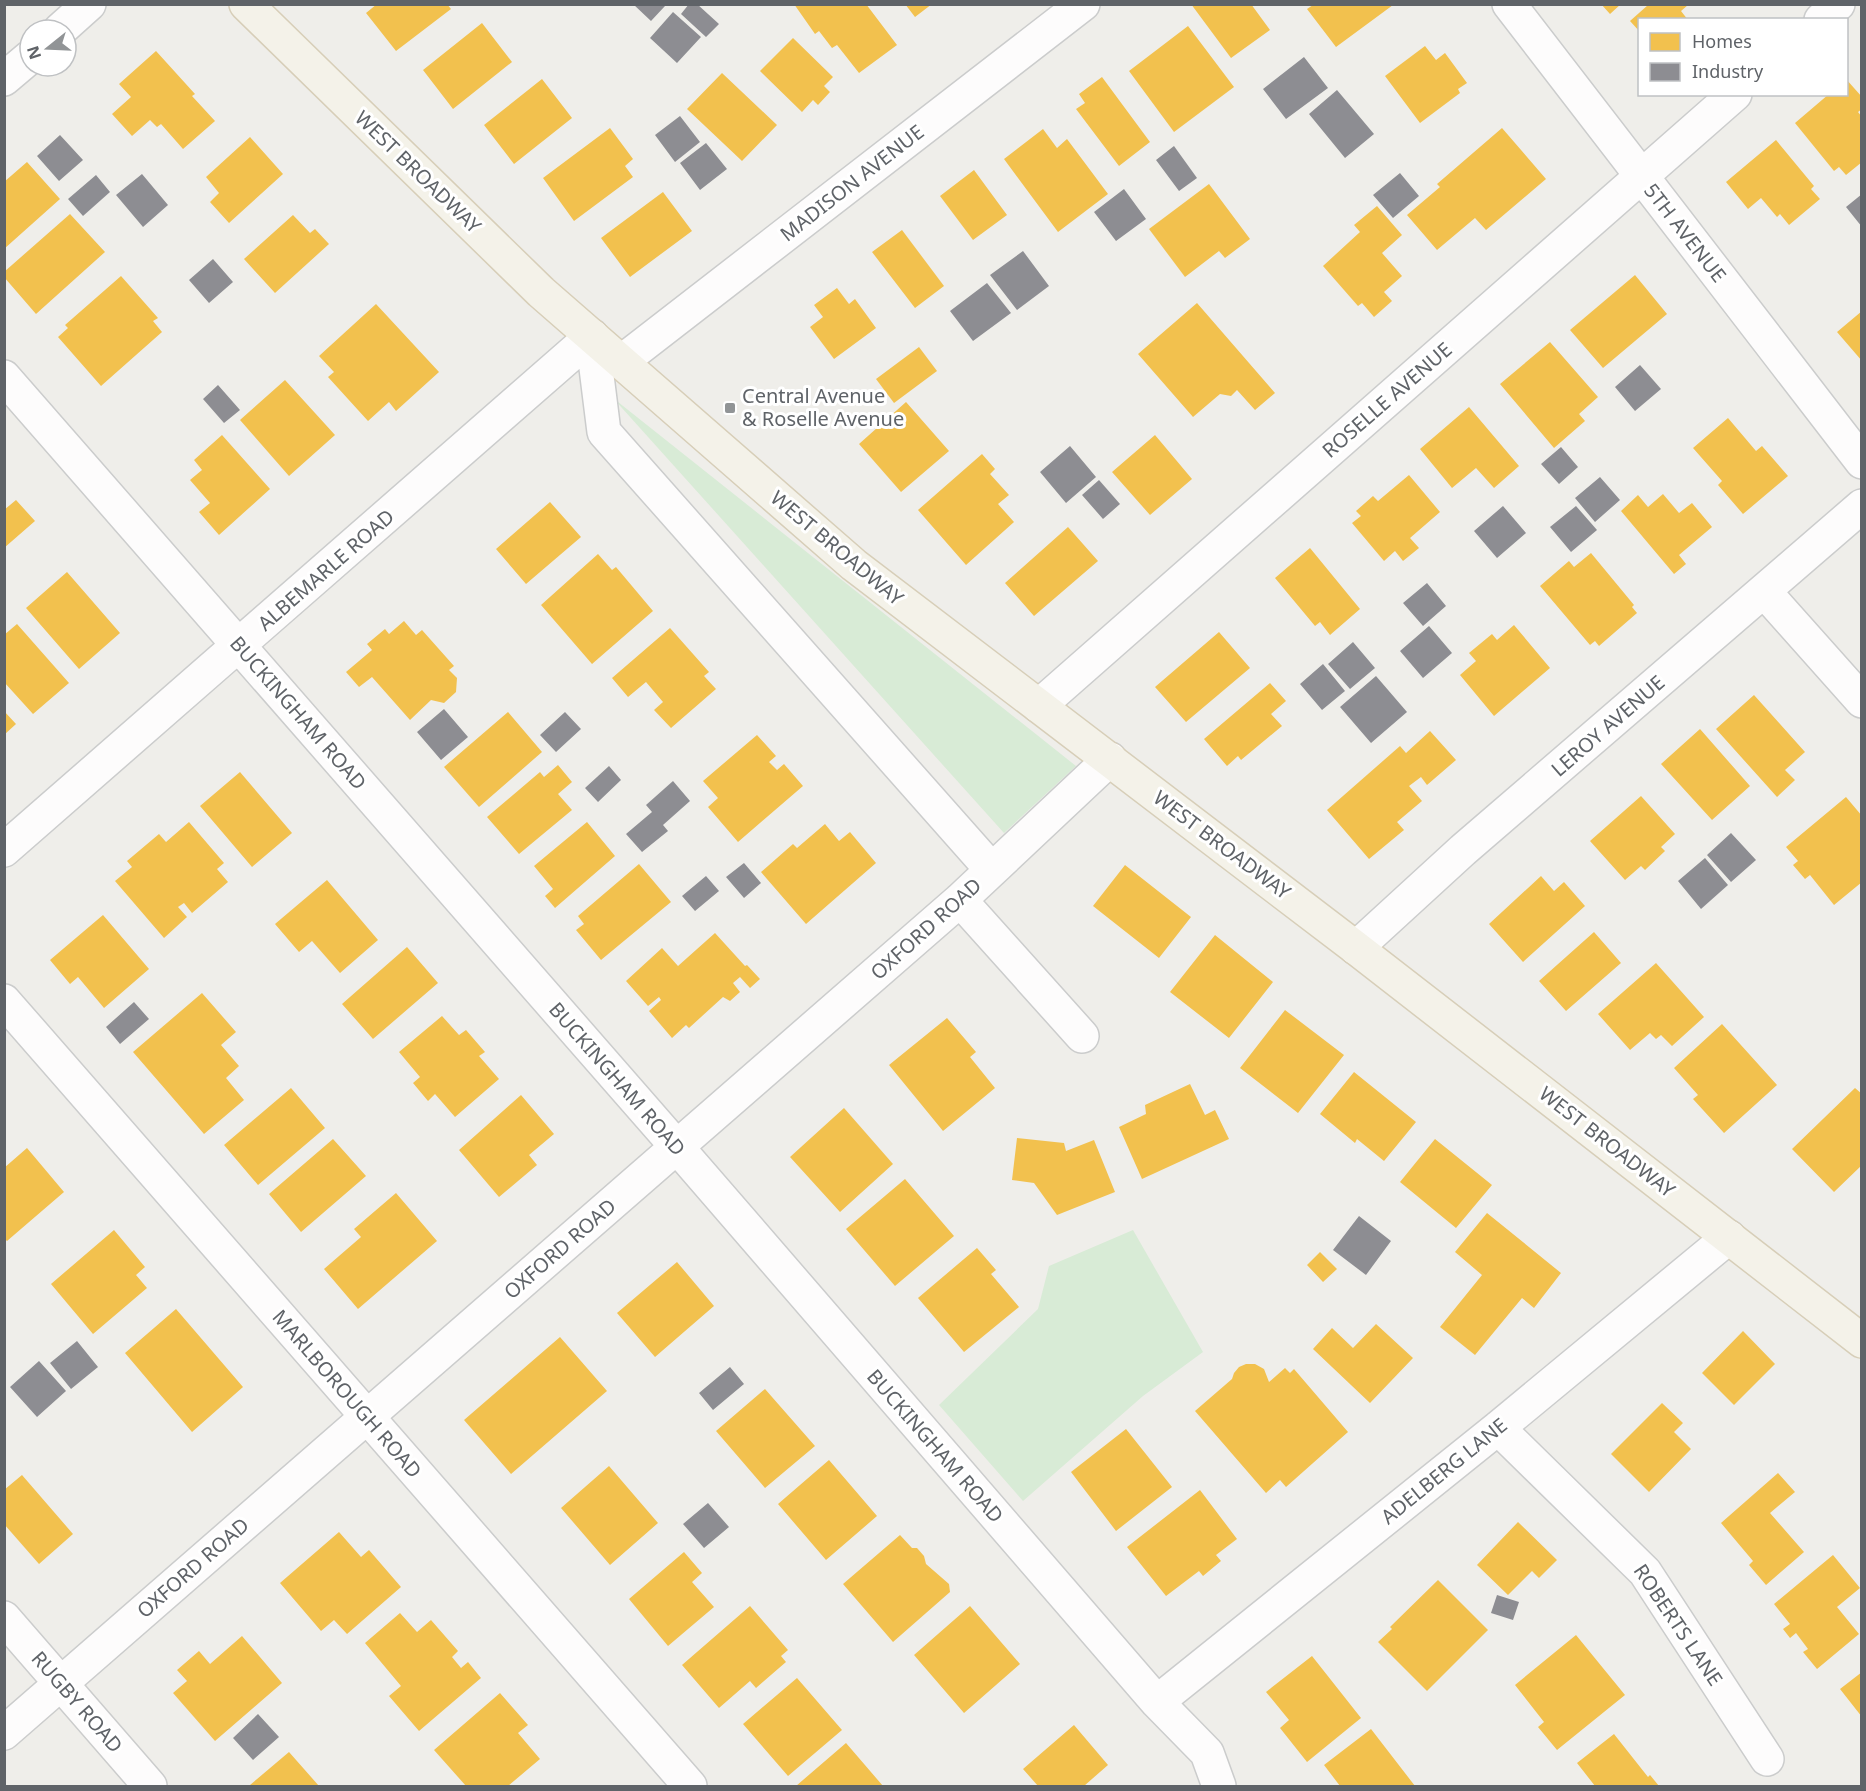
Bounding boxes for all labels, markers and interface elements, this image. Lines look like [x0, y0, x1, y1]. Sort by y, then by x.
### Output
north arrow [18, 18, 78, 78]
legend [1638, 18, 1848, 96]
text: Homes [1692, 29, 1752, 53]
text: N [21, 43, 46, 62]
text: Industry [1692, 59, 1764, 83]
street label: WEST BROADWAY [349, 104, 488, 239]
street label: MADISON AVENUE [774, 118, 929, 247]
street label: 5TH AVENUE [1638, 178, 1733, 288]
street label: ROSELLE AVENUE [1316, 336, 1457, 463]
place label: Central Avenue & Roselle Avenue [742, 382, 904, 432]
marker: Central Avenue & Roselle Avenue [723, 401, 737, 415]
street label: WEST BROADWAY [765, 484, 910, 612]
street label: ALBEMARLE ROAD [252, 503, 400, 636]
street label: BUCKINGHAM ROAD [224, 630, 373, 795]
street label: LEROY AVENUE [1545, 669, 1670, 782]
street label: WEST BROADWAY [1148, 784, 1297, 906]
street label: OXFORD ROAD [865, 872, 987, 986]
street label: BUCKINGHAM ROAD [543, 996, 692, 1161]
street label: WEST BROADWAY [1534, 1080, 1681, 1204]
street label: OXFORD ROAD [498, 1192, 621, 1305]
street label: MARLBOROUGH ROAD [267, 1304, 428, 1484]
street label: BUCKINGHAM ROAD [861, 1363, 1010, 1528]
street label: ADELBERG LANE [1375, 1411, 1512, 1530]
street label: OXFORD ROAD [131, 1511, 254, 1624]
street label: ROBERTS LANE [1628, 1559, 1729, 1691]
street label: RUGBY ROAD [26, 1645, 129, 1758]

